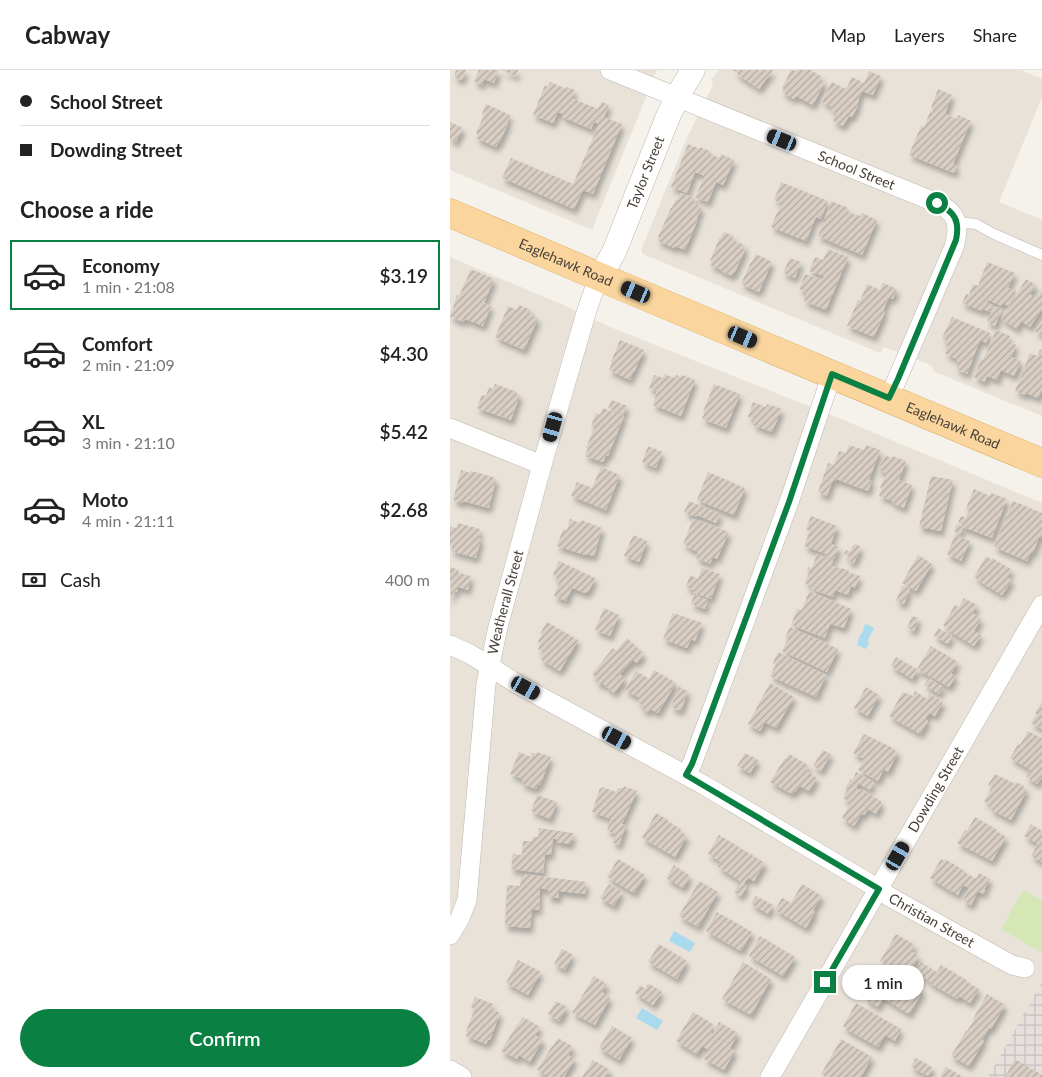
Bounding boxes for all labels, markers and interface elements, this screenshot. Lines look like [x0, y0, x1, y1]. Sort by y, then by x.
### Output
text: Cabway [25, 20, 110, 49]
text: Map [830, 24, 866, 46]
text: Layers [894, 24, 945, 46]
text: Share [973, 24, 1017, 46]
text: School Street [50, 90, 163, 113]
car [765, 127, 798, 153]
street label: Taylor Street [623, 133, 667, 212]
text: Dowding Street [50, 138, 182, 161]
street label: School Street [816, 146, 898, 193]
route start [926, 192, 948, 214]
text: Choose a ride [20, 196, 154, 223]
street label: Eaglehawk Road [517, 234, 616, 289]
icon: car [22, 253, 67, 298]
text: Economy [82, 254, 160, 277]
text: $3.19 [379, 264, 428, 287]
text: 1 min · 21:08 [82, 277, 175, 296]
car [619, 279, 652, 305]
car [726, 324, 759, 350]
icon: car [22, 331, 67, 376]
text: Comfort [82, 332, 153, 355]
text: $4.30 [379, 342, 428, 365]
text: 2 min · 21:09 [82, 355, 175, 374]
street label: Eaglehawk Road [904, 398, 1003, 452]
icon: car [22, 409, 67, 454]
text: XL [82, 410, 105, 433]
car [541, 411, 564, 443]
text: $5.42 [379, 420, 428, 443]
text: 3 min · 21:10 [82, 433, 175, 452]
icon: car [22, 487, 67, 532]
text: Moto [82, 488, 128, 511]
text: $2.68 [379, 498, 428, 521]
text: 4 min · 21:11 [82, 511, 175, 530]
street label: Weatherall Street [483, 548, 527, 656]
icon: cash [20, 566, 48, 594]
text: Cash [60, 568, 101, 591]
text: 400 m [385, 570, 430, 589]
car [509, 674, 542, 702]
car [600, 724, 633, 752]
street label: Dowding Street [904, 743, 967, 835]
car [884, 839, 911, 873]
street label: Christian Street [886, 889, 978, 951]
callout: 1 min [842, 964, 925, 1000]
route end [814, 971, 836, 993]
text: 1 min [863, 973, 903, 992]
button: Confirm [20, 1009, 430, 1067]

